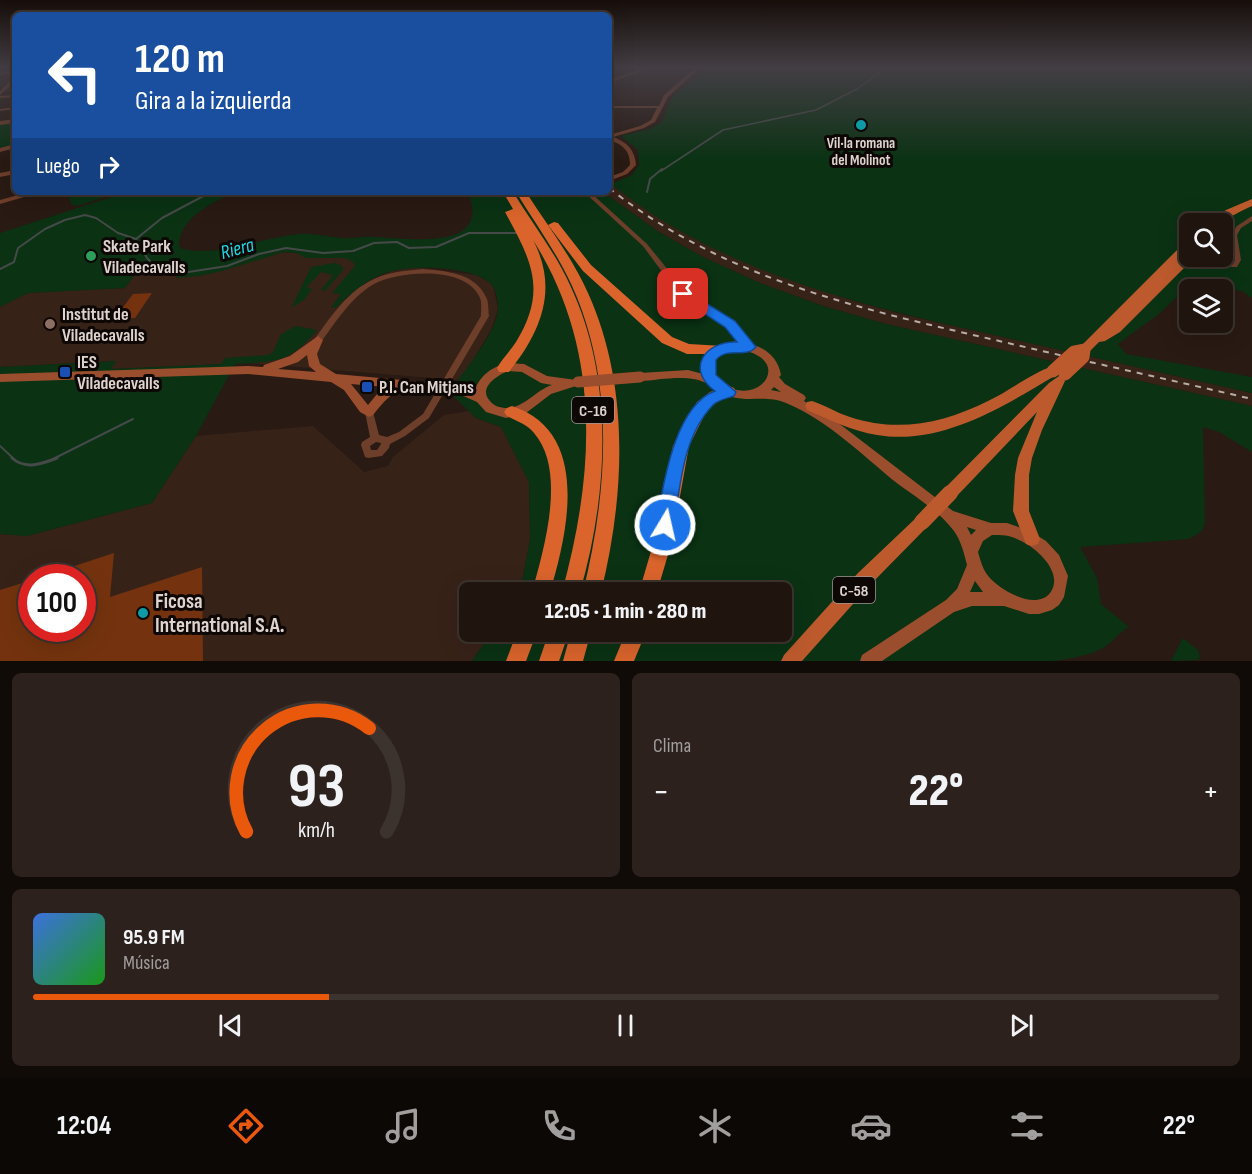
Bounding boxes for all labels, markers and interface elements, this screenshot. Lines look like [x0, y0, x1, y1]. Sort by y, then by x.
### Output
text: 120 m [135, 34, 225, 85]
icon: left [36, 36, 114, 114]
text: Gira a la izquierda [135, 85, 292, 117]
marker: Vil·la romana del Molinot [854, 118, 868, 132]
place label: Vil·la romana del Molinot [827, 134, 895, 170]
icon: right [92, 150, 125, 183]
text: Luego [36, 153, 80, 180]
map controls [1179, 213, 1233, 333]
button: search [1179, 213, 1233, 267]
water label: Riera [218, 233, 257, 265]
place label: Skate Park Viladecavalls [103, 236, 186, 278]
marker: Skate Park Viladecavalls [84, 249, 98, 263]
pin [657, 268, 708, 319]
icon: arrive [666, 277, 699, 310]
button: layers [1179, 279, 1233, 333]
place label: Institut de Viladecavalls [62, 304, 145, 346]
marker: Institut de Viladecavalls [43, 317, 57, 331]
place label: IES Viladecavalls [77, 352, 160, 394]
marker: IES Viladecavalls [58, 365, 72, 379]
place label: P.I. Can Mitjans [379, 377, 474, 398]
marker: P.I. Can Mitjans [360, 380, 374, 394]
road number: C-16 [572, 397, 614, 423]
position arrow [633, 493, 697, 557]
speed limit sign: 100 [18, 564, 96, 642]
road number: C-58 [833, 577, 875, 603]
place label: Ficosa International S.A. [155, 589, 285, 638]
text: 12:05 · 1 min · 280 m [545, 598, 706, 625]
marker: Ficosa International S.A. [136, 606, 150, 620]
text: Clima [653, 734, 691, 758]
text: 93 [287, 750, 345, 825]
text: 22° [908, 764, 964, 819]
text: − [653, 772, 669, 812]
text: + [1203, 772, 1219, 812]
text: km/h [297, 818, 335, 843]
text: 95.9 FM [123, 924, 185, 951]
text: Música [123, 951, 170, 975]
icon: previous [214, 1009, 247, 1042]
icon: pause [609, 1009, 642, 1042]
icon: next [1005, 1009, 1038, 1042]
icon: directions [225, 1105, 267, 1147]
icon: music [382, 1105, 424, 1147]
icon: phone [538, 1105, 580, 1147]
icon: climate [694, 1105, 736, 1147]
icon: car [850, 1105, 892, 1147]
icon: filters [1006, 1105, 1048, 1147]
text: 12:04 [57, 1110, 111, 1142]
text: 22° [1163, 1110, 1195, 1142]

